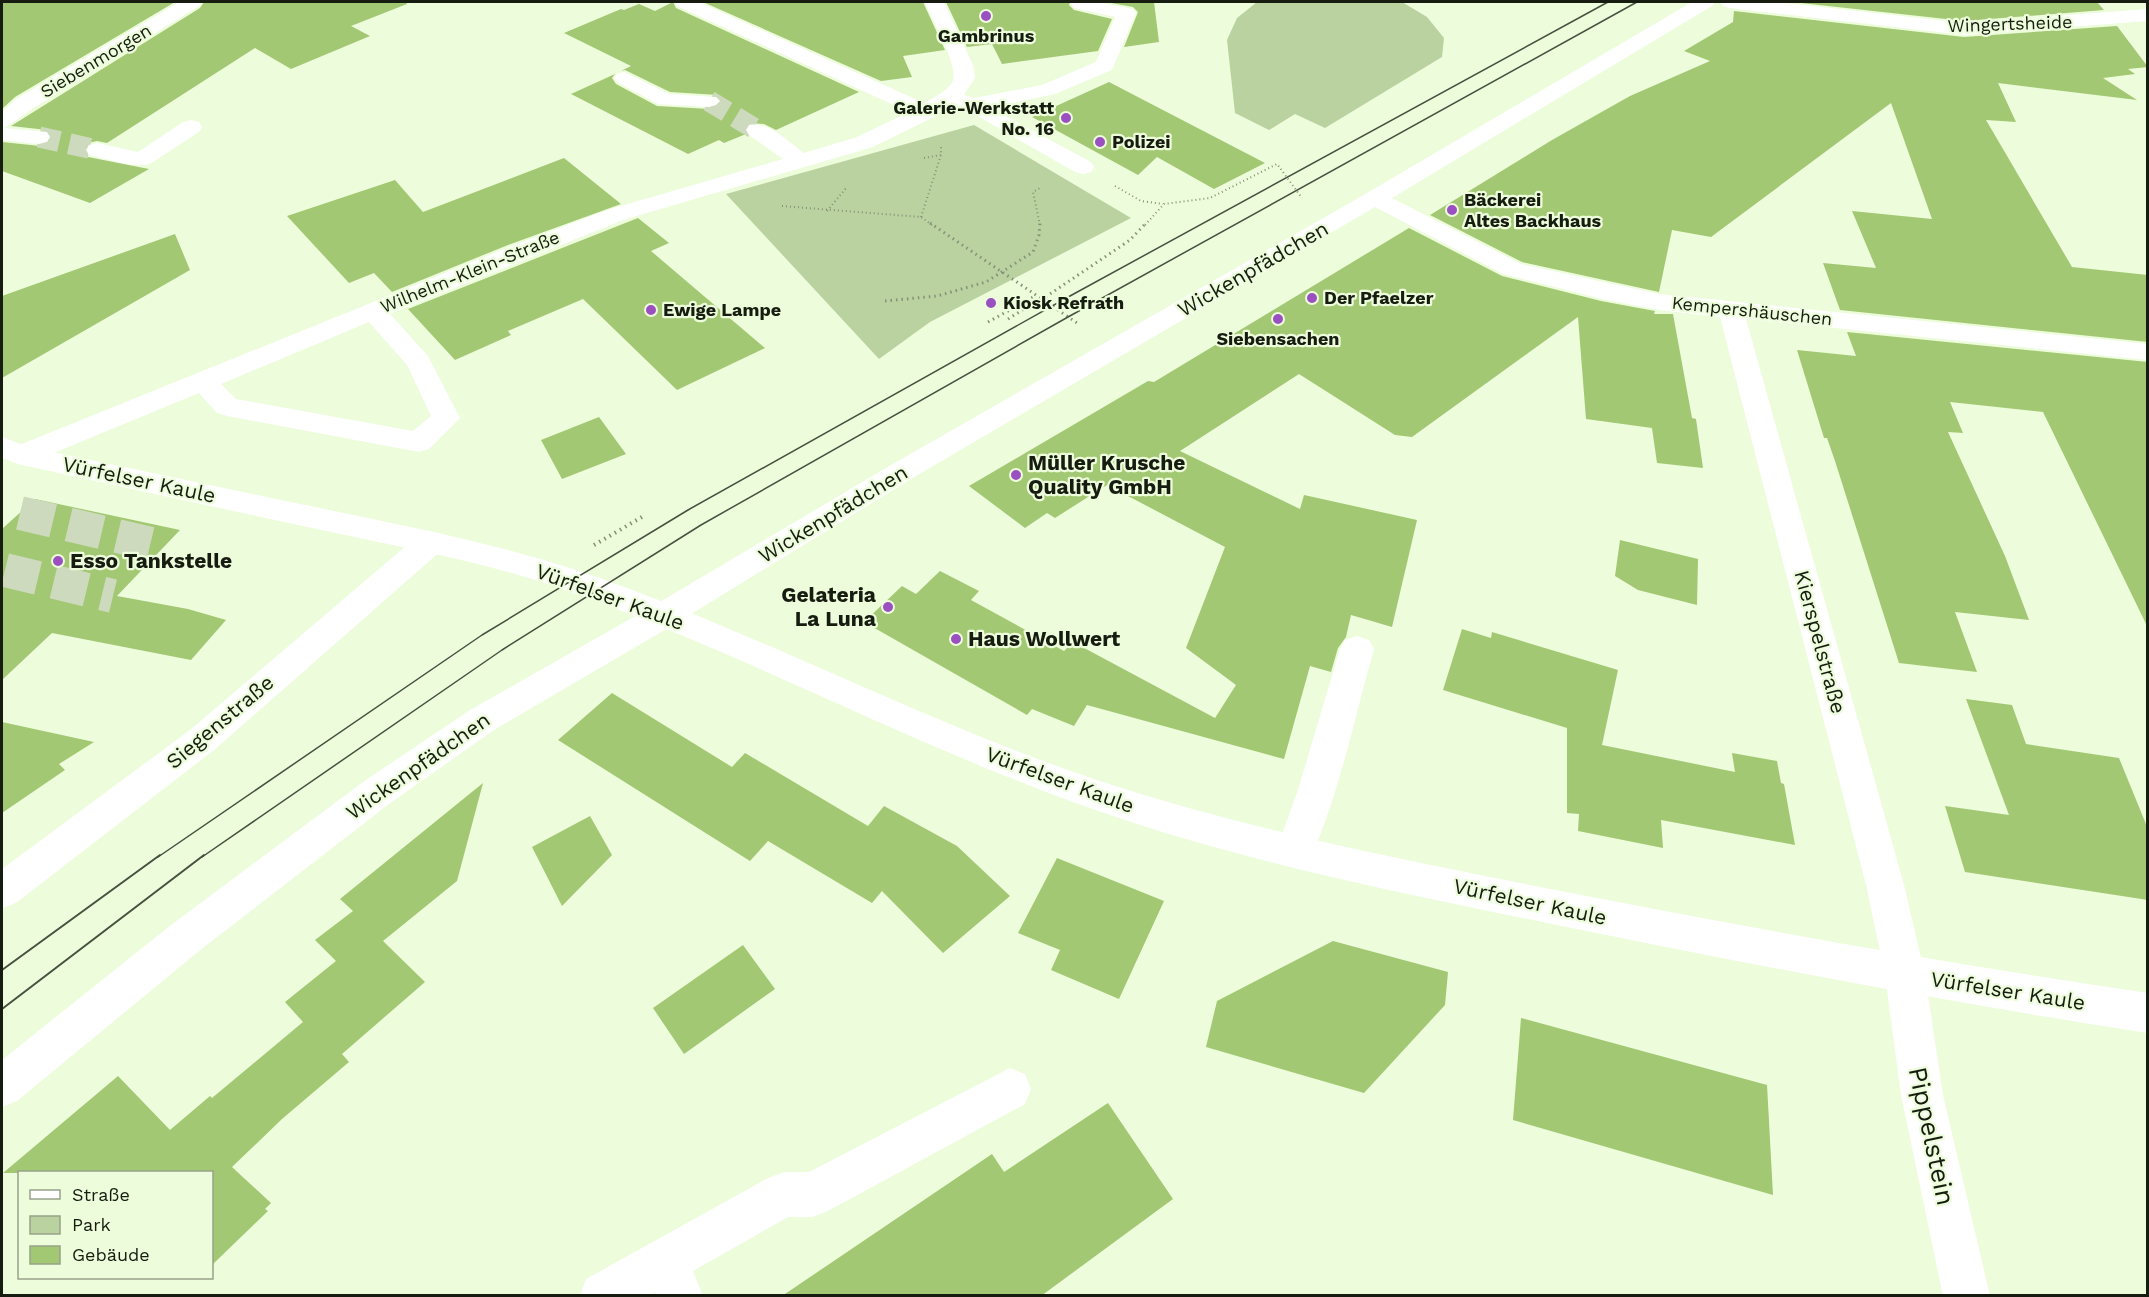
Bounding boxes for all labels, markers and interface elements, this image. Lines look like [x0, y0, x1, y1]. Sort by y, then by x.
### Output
marker: Gambrinus [979, 9, 993, 23]
street label: Wingertsheide [1947, 11, 2073, 36]
street label: Siebenmorgen [37, 19, 155, 102]
place label: Gambrinus [938, 25, 1035, 46]
place label: Galerie-Werkstatt No. 16 [893, 97, 1054, 139]
marker: Galerie-Werkstatt No. 16 [1059, 111, 1073, 125]
place label: Polizei [1112, 131, 1171, 152]
marker: Polizei [1093, 135, 1107, 149]
place label: Bäckerei Altes Backhaus [1464, 189, 1602, 231]
marker: Bäckerei Altes Backhaus [1445, 203, 1459, 217]
street label: Wickenpfädchen [1173, 215, 1332, 322]
street label: Wilhelm-Klein-Straße [377, 226, 562, 317]
place label: Der Pfaelzer [1324, 287, 1434, 308]
marker: Der Pfaelzer [1305, 291, 1319, 305]
place label: Kiosk Refrath [1003, 292, 1124, 313]
street label: Kempershäuschen [1671, 292, 1833, 329]
marker: Kiosk Refrath [984, 296, 998, 310]
place label: Ewige Lampe [663, 299, 781, 320]
marker: Ewige Lampe [644, 303, 658, 317]
marker: Siebensachen [1271, 312, 1285, 326]
place label: Siebensachen [1216, 328, 1340, 349]
place label: Müller Krusche Quality GmbH [1028, 450, 1185, 499]
street label: Vürfelser Kaule [60, 451, 218, 508]
street label: Wickenpfädchen [754, 459, 912, 568]
marker: Müller Krusche Quality GmbH [1009, 468, 1023, 482]
place label: Esso Tankstelle [70, 548, 232, 573]
marker: Esso Tankstelle [51, 554, 65, 568]
street label: Vürfelser Kaule [532, 558, 688, 635]
street label: Kierspelstraße [1789, 567, 1852, 716]
place label: Gelateria La Luna [781, 582, 877, 631]
marker: Gelateria La Luna [881, 600, 895, 614]
place label: Haus Wollwert [968, 626, 1120, 651]
marker: Haus Wollwert [949, 632, 963, 646]
street label: Siegenstraße [161, 669, 278, 774]
street label: Wickenpfädchen [341, 707, 494, 824]
street label: Vürfelser Kaule [982, 741, 1138, 818]
street label: Vürfelser Kaule [1451, 873, 1609, 930]
street label: Vürfelser Kaule [1929, 966, 2087, 1015]
street label: Pippelstein [1903, 1064, 1961, 1208]
legend [18, 1171, 213, 1279]
text: Straße [72, 1184, 130, 1205]
text: Park [72, 1214, 111, 1235]
text: Gebäude [72, 1244, 150, 1265]

